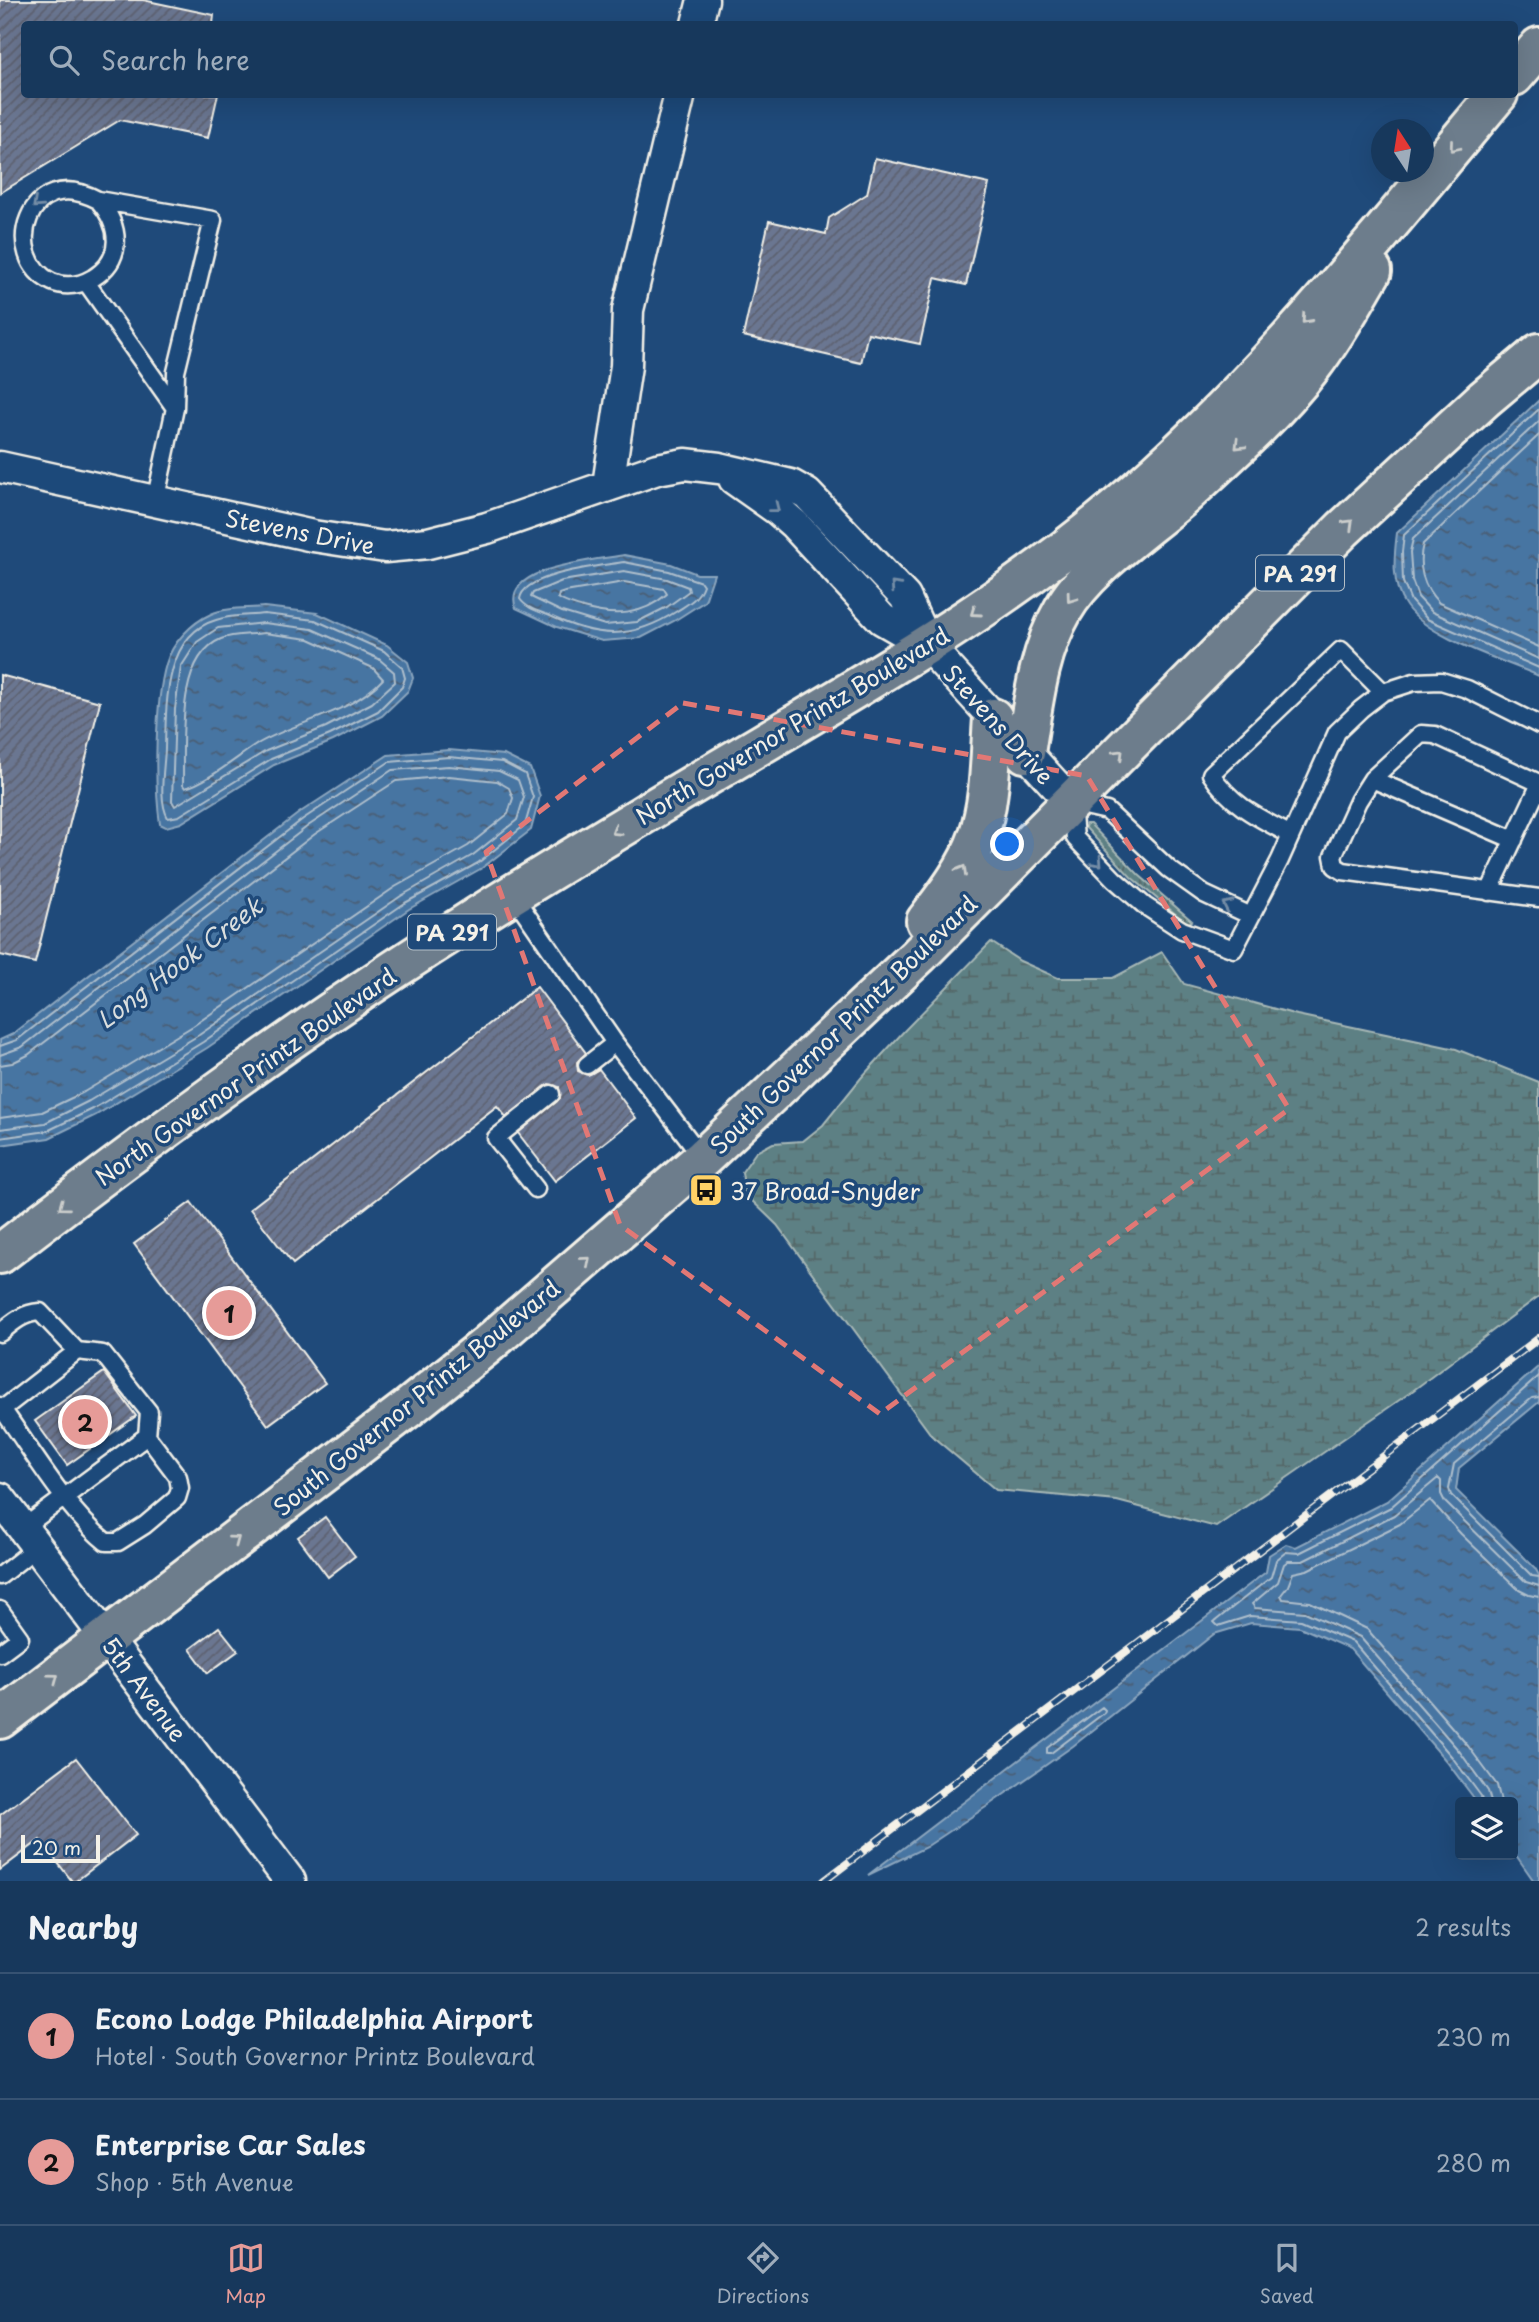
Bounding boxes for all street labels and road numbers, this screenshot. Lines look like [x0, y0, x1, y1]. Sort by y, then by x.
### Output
street label: Stevens Drive [222, 499, 378, 563]
road number: PA 291 [1256, 556, 1344, 590]
street label: North Governor Printz Boulevard [629, 617, 955, 833]
street label: Stevens Drive [935, 656, 1063, 792]
street label: South Governor Printz Boulevard [702, 887, 984, 1161]
road number: PA 291 [408, 914, 496, 950]
street label: North Governor Printz Boulevard [87, 958, 403, 1194]
street label: South Governor Printz Boulevard [265, 1270, 567, 1524]
street label: 5th Avenue [94, 1629, 196, 1749]

